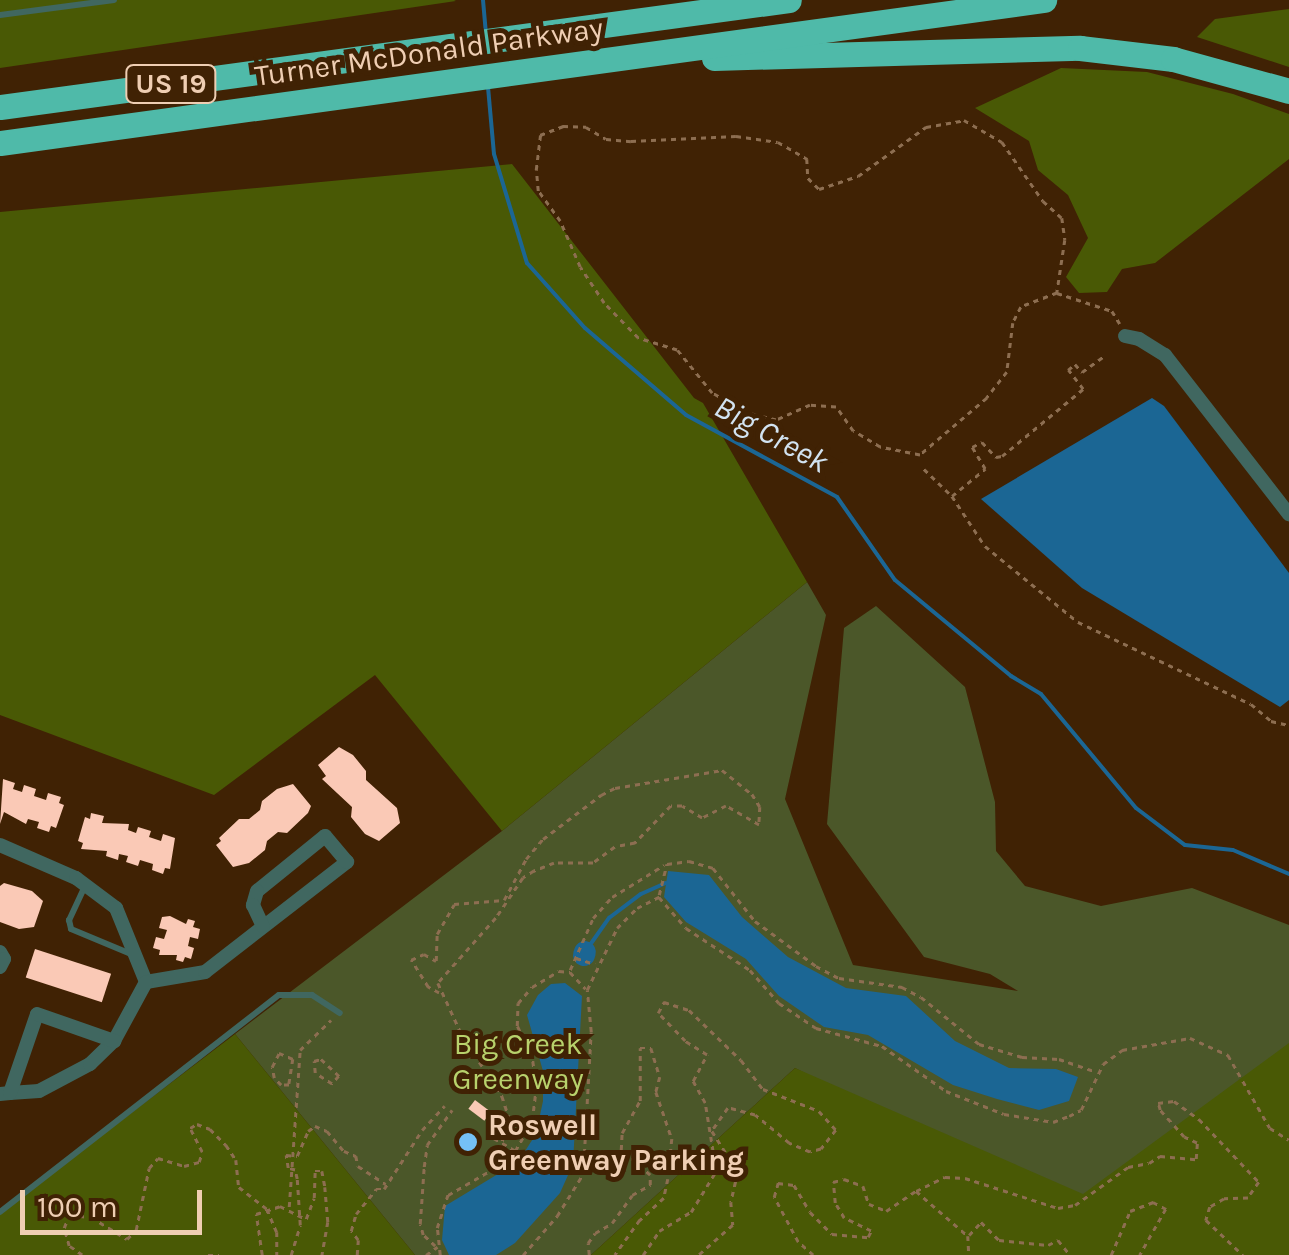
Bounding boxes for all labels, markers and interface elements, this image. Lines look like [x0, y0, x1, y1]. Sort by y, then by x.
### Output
street label: Turner McDonald Parkway [252, 10, 606, 94]
road number: US 19 [124, 61, 218, 107]
water label: Big Creek [707, 388, 835, 482]
park label: Big Creek Greenway [452, 1026, 584, 1096]
place label: Roswell Greenway Parking [488, 1107, 744, 1178]
marker: Roswell Greenway Parking [457, 1131, 479, 1153]
scale bar [25, 1170, 208, 1232]
text: 100 m [37, 1189, 118, 1225]

